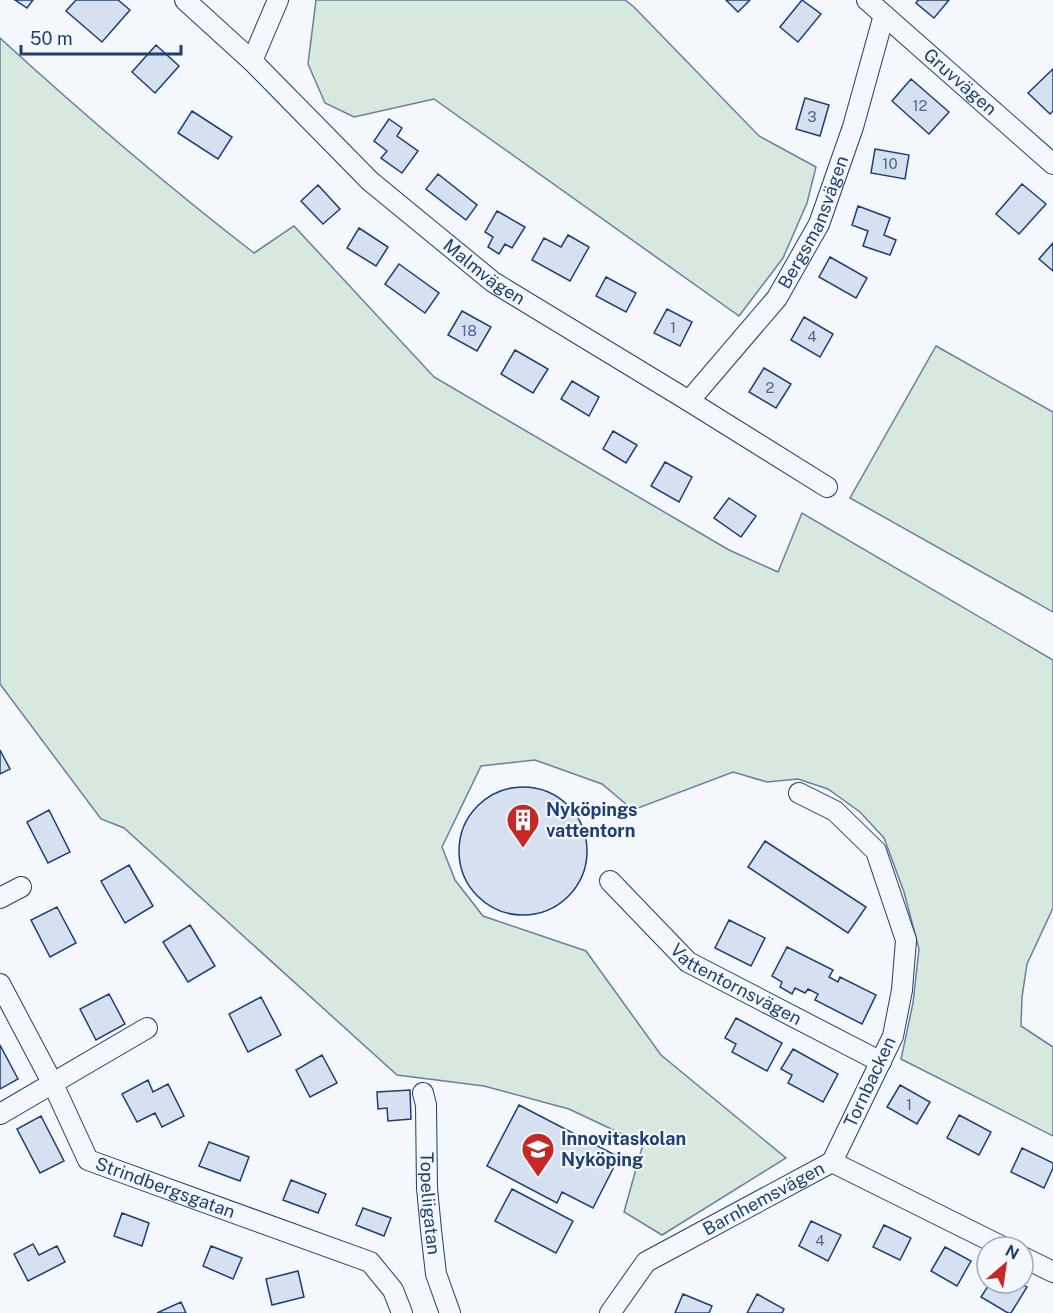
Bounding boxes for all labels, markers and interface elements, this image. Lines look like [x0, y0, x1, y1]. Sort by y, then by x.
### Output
scale bar [21, 18, 182, 56]
text: 50 m [30, 28, 73, 49]
street label: Gruvvägen [920, 44, 1001, 119]
house number: 12 [912, 97, 928, 114]
house number: 3 [807, 108, 817, 125]
street label: Bergsmansvägen [774, 153, 852, 292]
house number: 10 [882, 155, 898, 172]
street label: Malmvägen [439, 234, 529, 309]
house number: 1 [670, 319, 676, 336]
house number: 18 [461, 322, 477, 339]
house number: 4 [807, 328, 817, 345]
house number: 2 [766, 379, 775, 396]
place label: Nyköpings vattentorn [546, 799, 638, 841]
building icon: Nyköpings vattentorn [505, 802, 541, 849]
street label: Vattentornsvägen [666, 939, 805, 1029]
street label: Tornbacken [839, 1033, 900, 1130]
house number: 1 [906, 1096, 912, 1113]
place label: Innovitaskolan Nyköping [561, 1128, 686, 1170]
school or university icon: Innovitaskolan Nyköping [520, 1131, 556, 1178]
street label: Topeliigatan [417, 1152, 445, 1256]
street label: Strindbergsgatan [93, 1153, 238, 1222]
street label: Barnhemsvägen [699, 1157, 828, 1240]
house number: 4 [815, 1232, 825, 1249]
north arrow [975, 1235, 1035, 1295]
text: N [1002, 1241, 1022, 1264]

